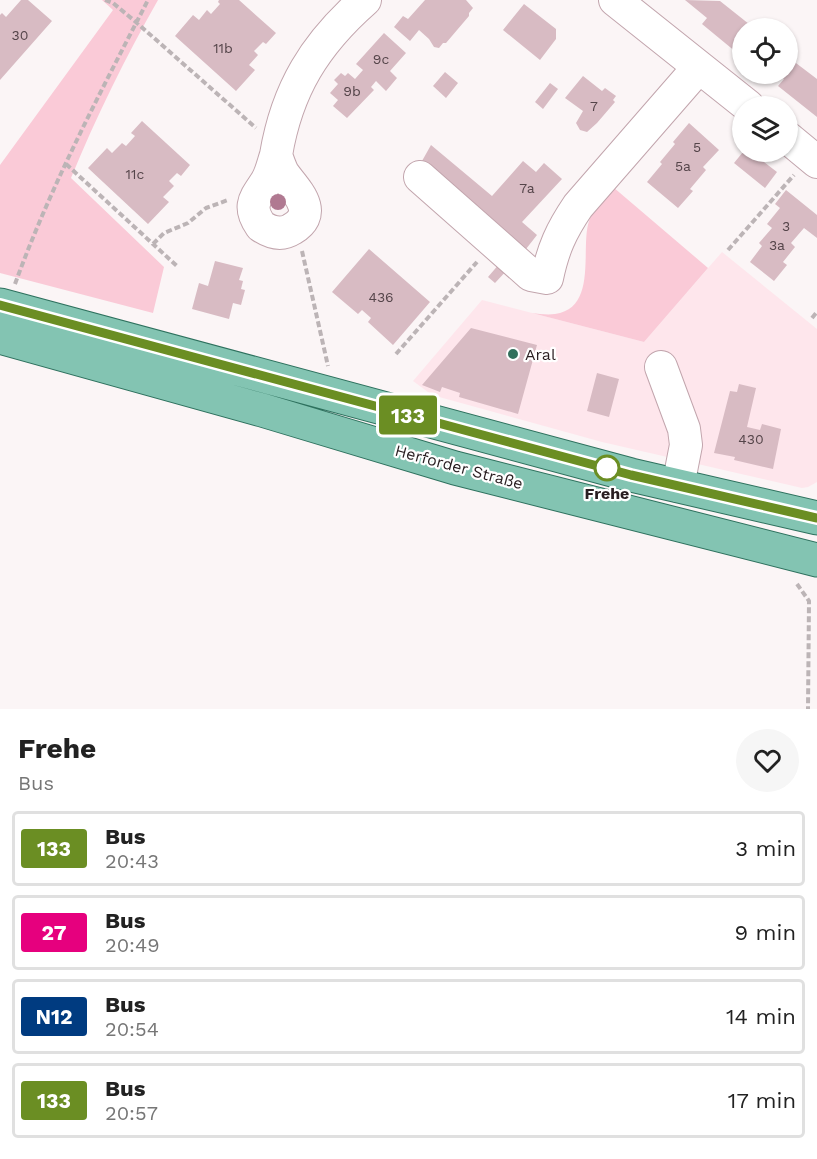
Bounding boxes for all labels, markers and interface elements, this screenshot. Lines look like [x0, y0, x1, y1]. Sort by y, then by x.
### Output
map controls [732, 18, 798, 162]
button: locate [732, 18, 798, 84]
house number: 30 [12, 27, 28, 43]
house number: 11b [213, 40, 233, 56]
house number: 9c [373, 51, 389, 67]
house number: 9b [343, 83, 361, 99]
button: layers [732, 96, 798, 162]
house number: 7 [590, 98, 598, 114]
house number: 5 [693, 139, 701, 155]
house number: 5a [675, 158, 691, 174]
house number: 11c [126, 166, 145, 182]
house number: 7a [519, 180, 535, 196]
house number: 3 [782, 218, 790, 234]
house number: 3a [769, 237, 785, 253]
house number: 436 [368, 289, 394, 305]
place label: Aral [525, 345, 556, 364]
marker: Aral [506, 347, 520, 361]
line badge: 133 [374, 396, 442, 434]
text: 133 [391, 403, 425, 428]
house number: 430 [738, 431, 764, 447]
street label: Herforder Straße [393, 441, 525, 493]
marker: Frehe [594, 455, 620, 481]
place label: Frehe [585, 484, 629, 503]
button: heart [736, 729, 799, 792]
text: Frehe [18, 732, 96, 765]
text: Bus [18, 771, 54, 795]
text: Bus [105, 824, 145, 849]
text: 133 [37, 836, 71, 861]
text: 3 min [735, 836, 796, 861]
text: 20:43 [105, 849, 159, 873]
text: Bus [105, 908, 145, 933]
text: 27 [42, 920, 66, 945]
text: 9 min [734, 920, 796, 945]
text: 20:49 [105, 933, 160, 957]
text: Bus [105, 992, 145, 1017]
text: N12 [35, 1004, 73, 1029]
text: 14 min [726, 1004, 796, 1029]
text: 20:54 [105, 1017, 159, 1041]
text: Bus [105, 1076, 145, 1101]
text: 133 [37, 1088, 71, 1113]
text: 17 min [728, 1088, 796, 1113]
text: 20:57 [105, 1101, 158, 1125]

